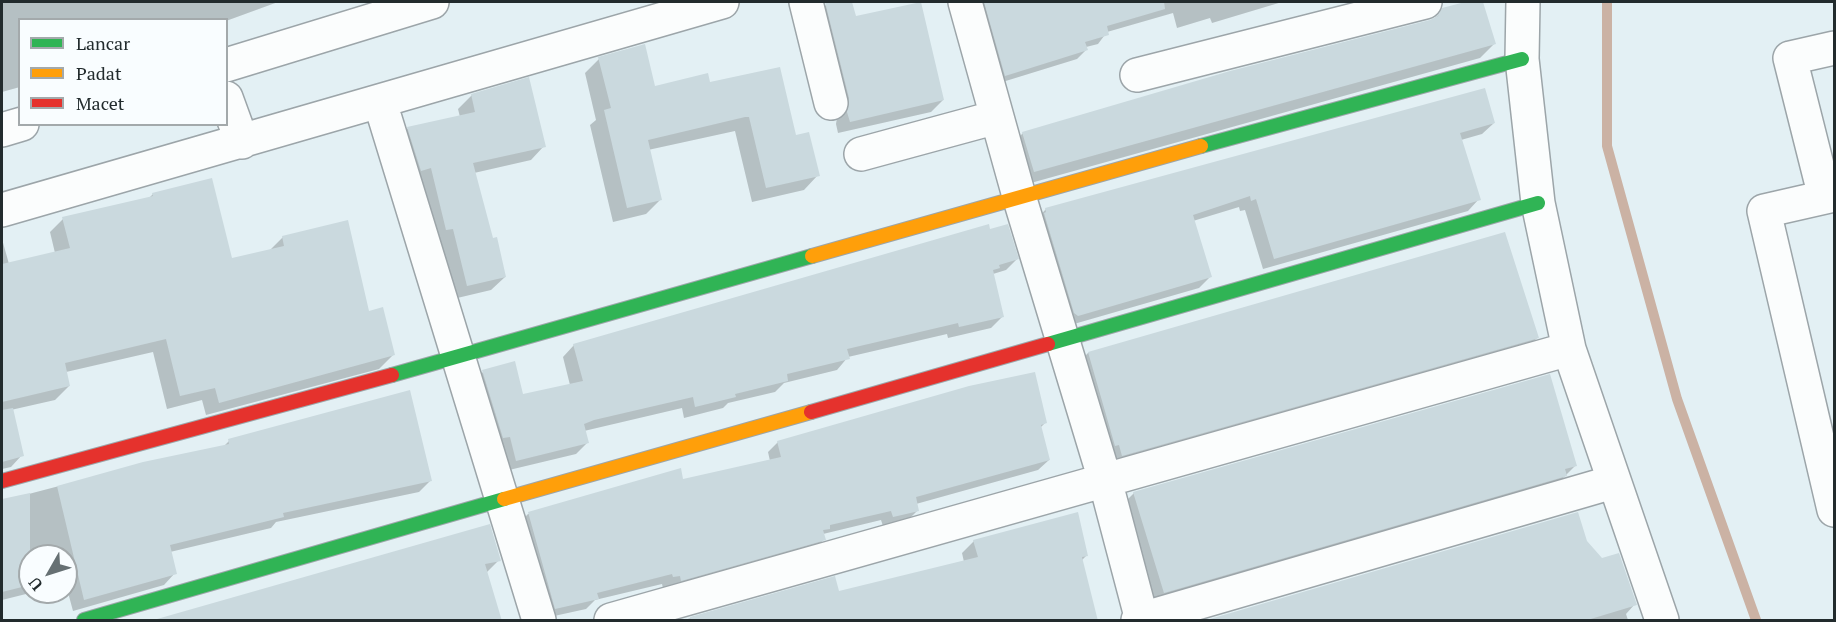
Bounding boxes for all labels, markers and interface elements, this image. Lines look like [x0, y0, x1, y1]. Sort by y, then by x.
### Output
legend [18, 18, 228, 126]
text: Lancar [76, 31, 130, 55]
text: Padat [76, 61, 122, 85]
text: Macet [76, 91, 125, 115]
north arrow [18, 544, 78, 604]
text: U [23, 573, 48, 595]

